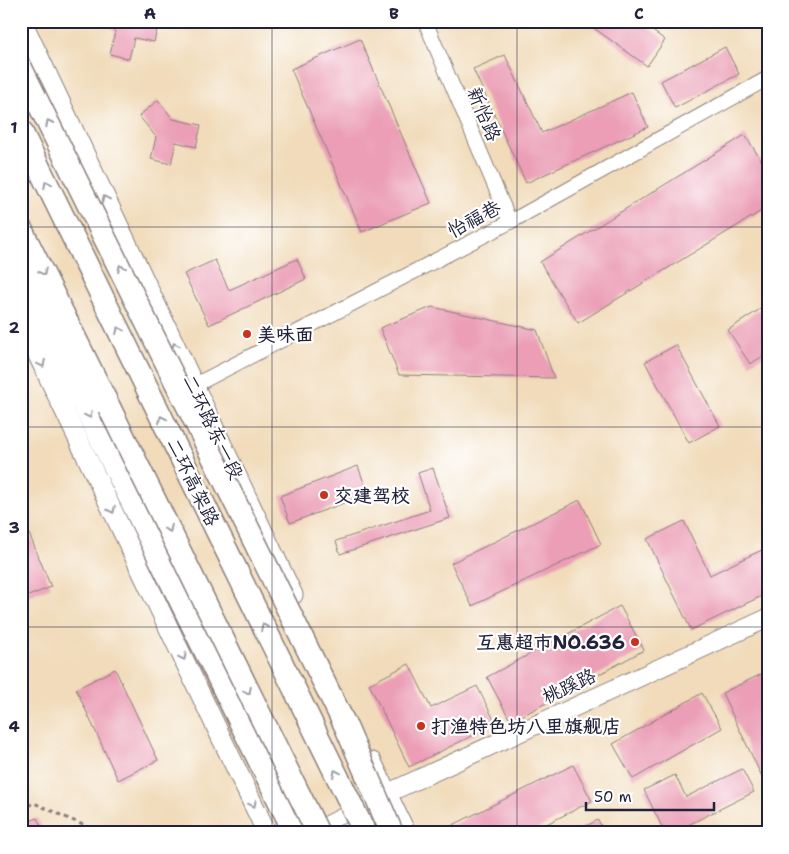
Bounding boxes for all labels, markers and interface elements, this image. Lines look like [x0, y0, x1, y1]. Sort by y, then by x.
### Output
text: A [144, 3, 156, 24]
text: B [389, 3, 399, 24]
text: C [634, 3, 644, 24]
street label: 新怡路 [461, 83, 507, 145]
text: 1 [10, 117, 18, 138]
one-way arrow [45, 119, 55, 128]
one-way arrow [43, 181, 53, 190]
one-way arrow [101, 195, 112, 204]
street label: 怡福巷 [443, 195, 505, 243]
one-way arrow [117, 265, 127, 274]
one-way arrow [37, 267, 47, 276]
text: 2 [8, 317, 20, 338]
place label: 美味面 [257, 322, 314, 347]
one-way arrow [115, 326, 125, 335]
marker: 美味面 [241, 328, 253, 340]
one-way arrow [171, 343, 181, 352]
one-way arrow [36, 359, 47, 368]
street label: 二环路东一段 [177, 370, 249, 484]
one-way arrow [83, 410, 93, 419]
one-way arrow [158, 415, 168, 424]
street label: 二环高架路 [161, 434, 225, 530]
place label: 交建驾校 [334, 483, 410, 508]
marker: 交建驾校 [318, 489, 330, 501]
one-way arrow [106, 505, 116, 514]
text: 3 [8, 517, 20, 538]
one-way arrow [163, 524, 173, 533]
one-way arrow [260, 623, 270, 632]
place label: 互惠超市NO.636 [477, 630, 625, 655]
marker: 互惠超市NO.636 [629, 636, 641, 648]
one-way arrow [176, 652, 187, 661]
street label: 桃蹊路 [538, 663, 600, 709]
one-way arrow [242, 686, 253, 695]
place label: 打渔特色坊八里旗舰店 [431, 714, 621, 739]
text: 4 [8, 716, 20, 737]
marker: 打渔特色坊八里旗舰店 [415, 720, 427, 732]
one-way arrow [332, 769, 342, 778]
scale bar [586, 779, 714, 811]
text: 50 m [594, 787, 632, 807]
one-way arrow [247, 798, 257, 807]

